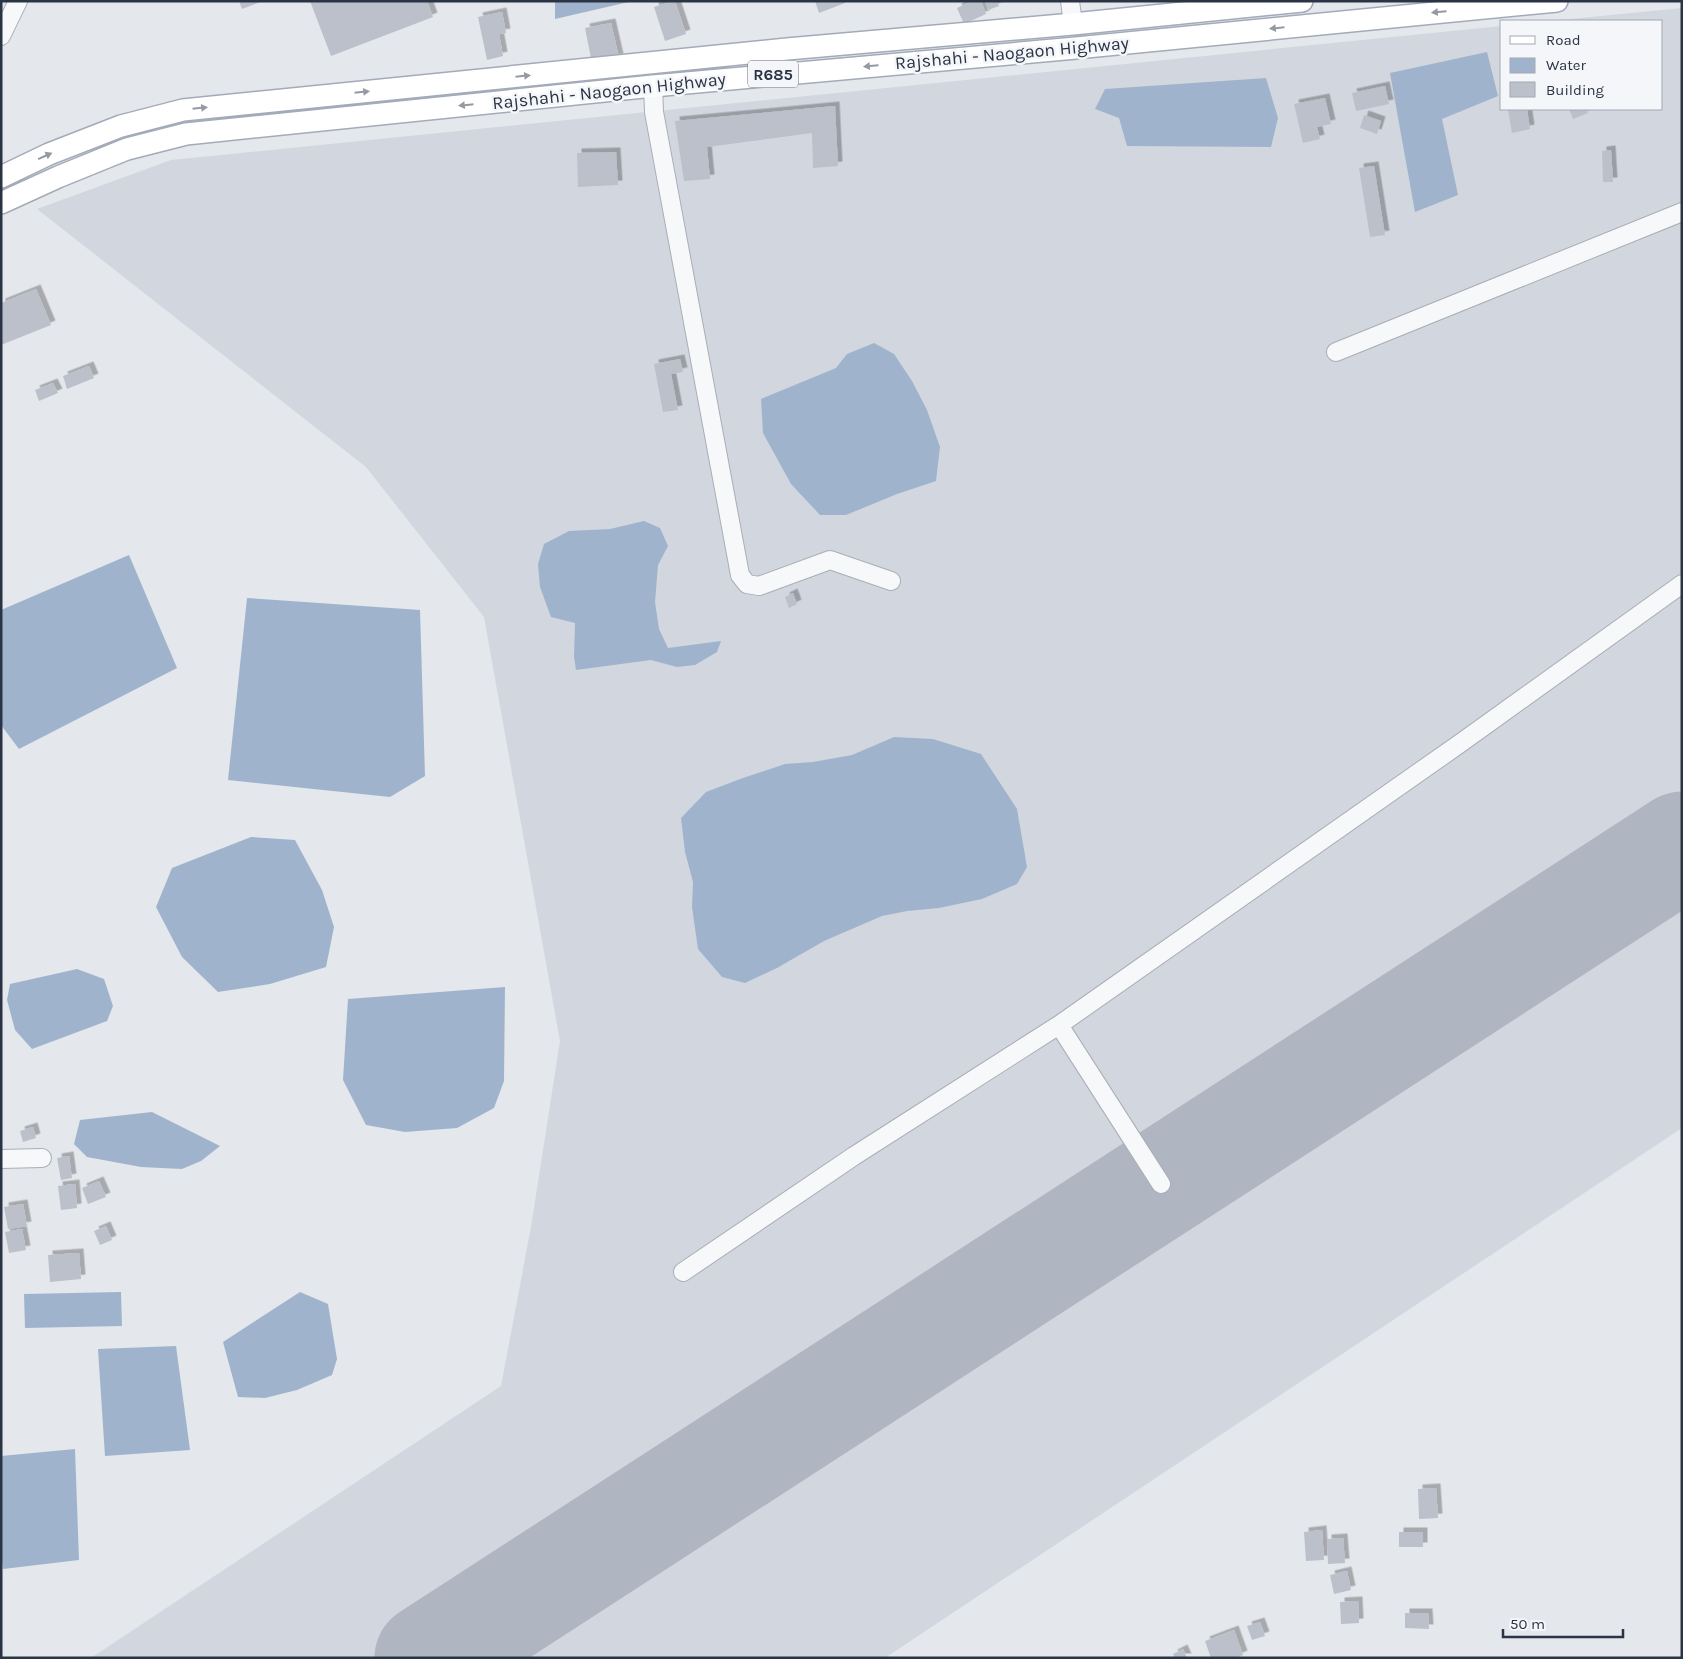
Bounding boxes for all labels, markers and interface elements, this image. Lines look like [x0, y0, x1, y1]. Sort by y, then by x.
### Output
one-way arrow [1430, 8, 1446, 16]
legend [1500, 20, 1663, 110]
one-way arrow [1269, 24, 1285, 32]
text: Road [1546, 31, 1581, 49]
street label: Rajshahi - Naogaon Highway [894, 32, 1130, 74]
text: Water [1546, 56, 1587, 74]
road number: R685 [748, 61, 798, 88]
one-way arrow [863, 62, 879, 70]
street label: Rajshahi - Naogaon Highway [491, 68, 727, 114]
one-way arrow [516, 72, 532, 80]
text: Building [1546, 81, 1604, 99]
one-way arrow [354, 88, 370, 96]
one-way arrow [457, 101, 473, 109]
one-way arrow [192, 104, 208, 112]
one-way arrow [38, 151, 52, 159]
scale bar [1503, 1606, 1623, 1638]
text: 50 m [1510, 1615, 1545, 1633]

